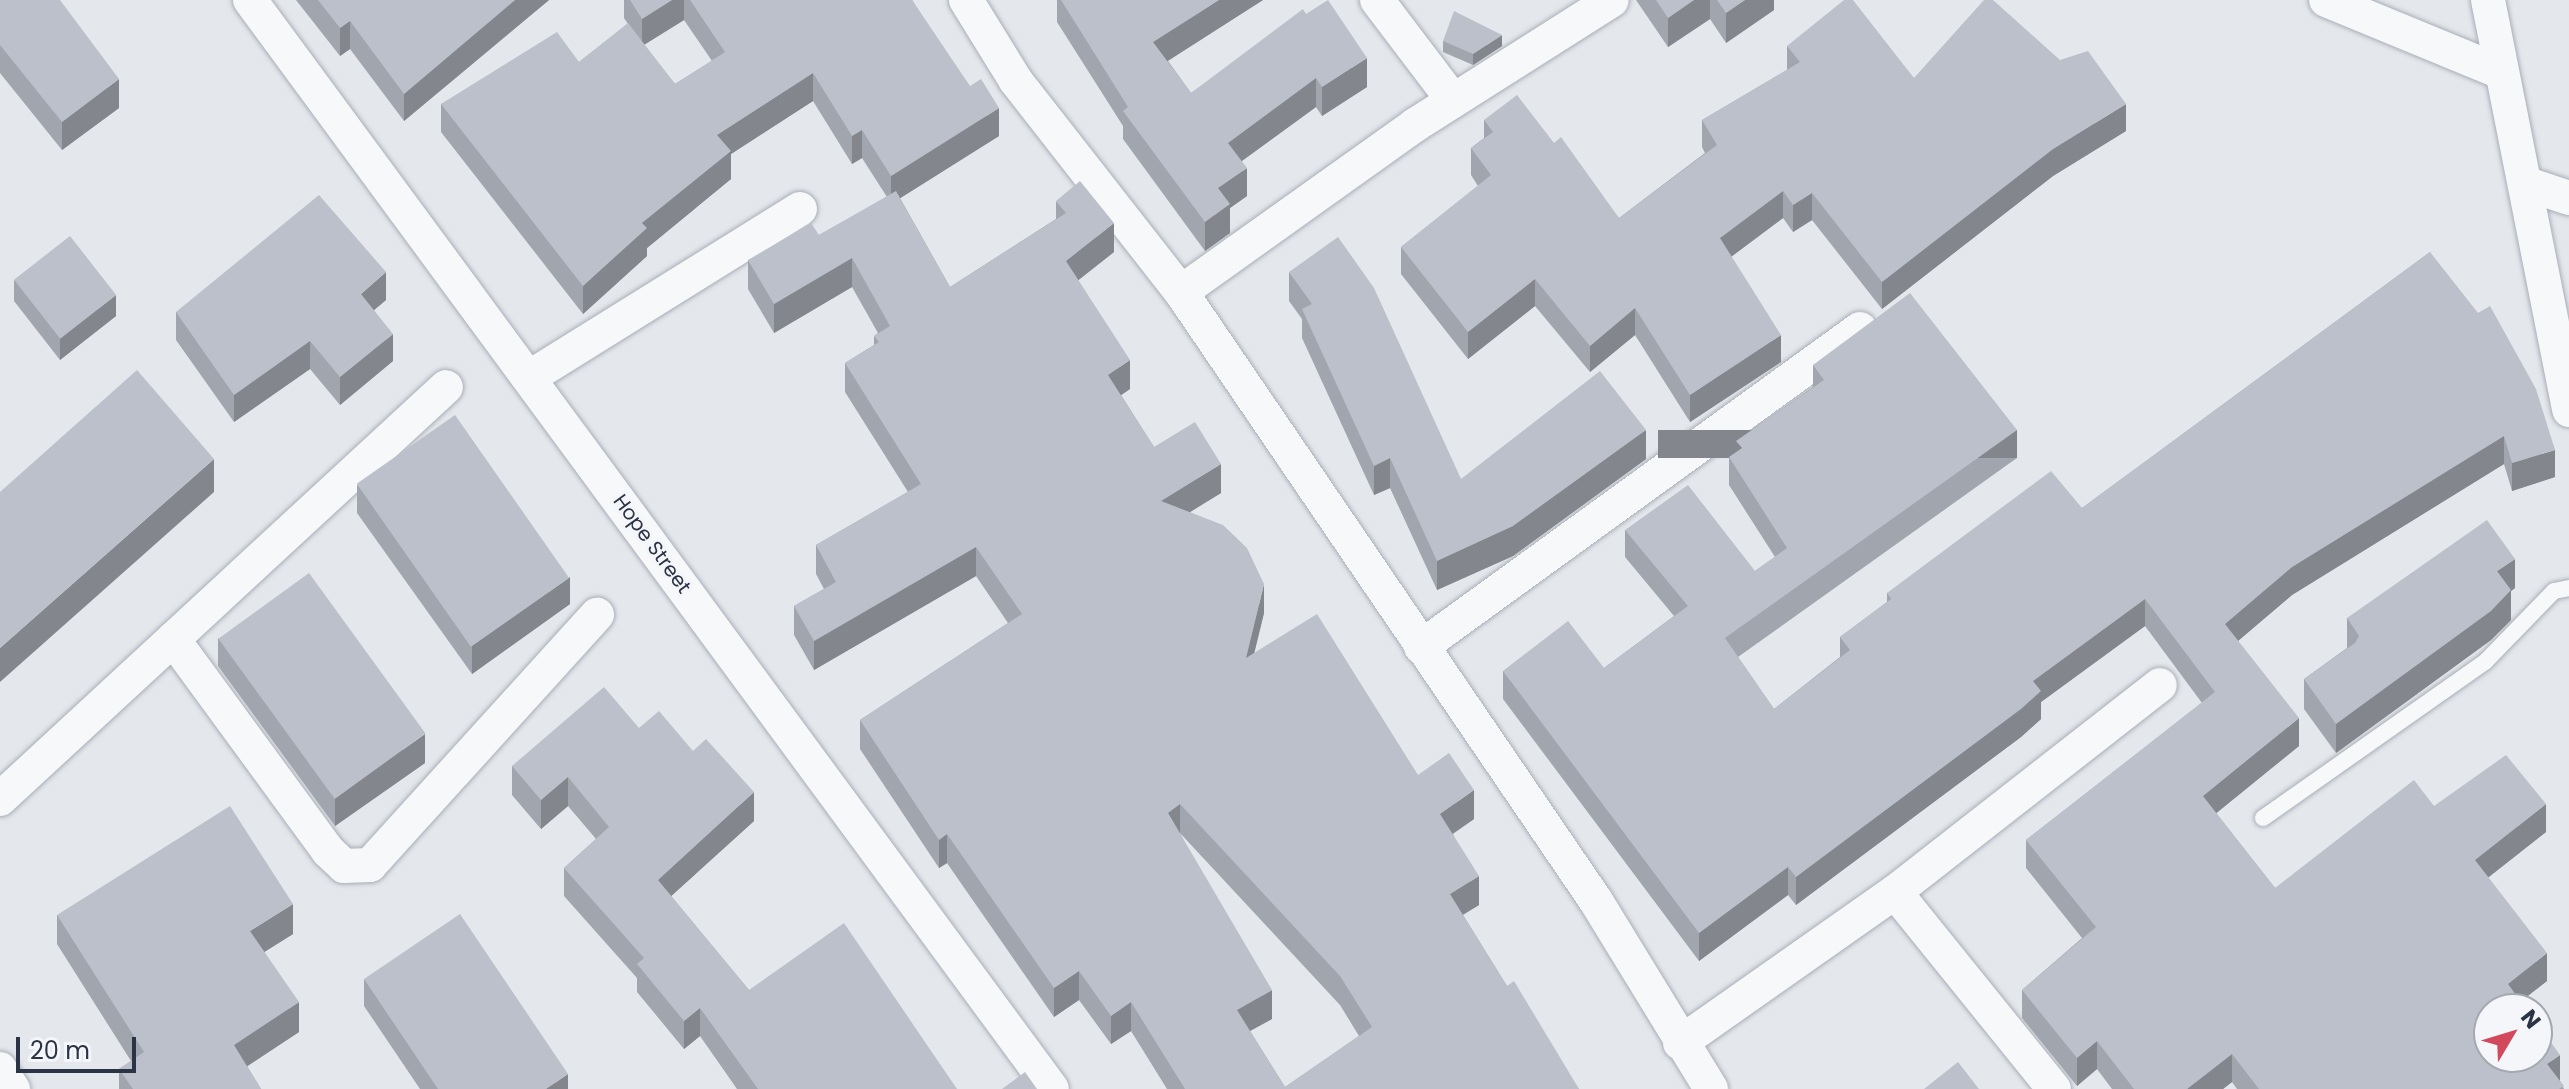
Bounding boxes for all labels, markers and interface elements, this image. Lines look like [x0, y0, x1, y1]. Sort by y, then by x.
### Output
street label: Hope Street [608, 490, 696, 598]
north arrow [2473, 993, 2553, 1073]
text: N [2513, 1003, 2548, 1035]
scale bar [20, 1021, 140, 1071]
text: 20 m [30, 1034, 90, 1067]

